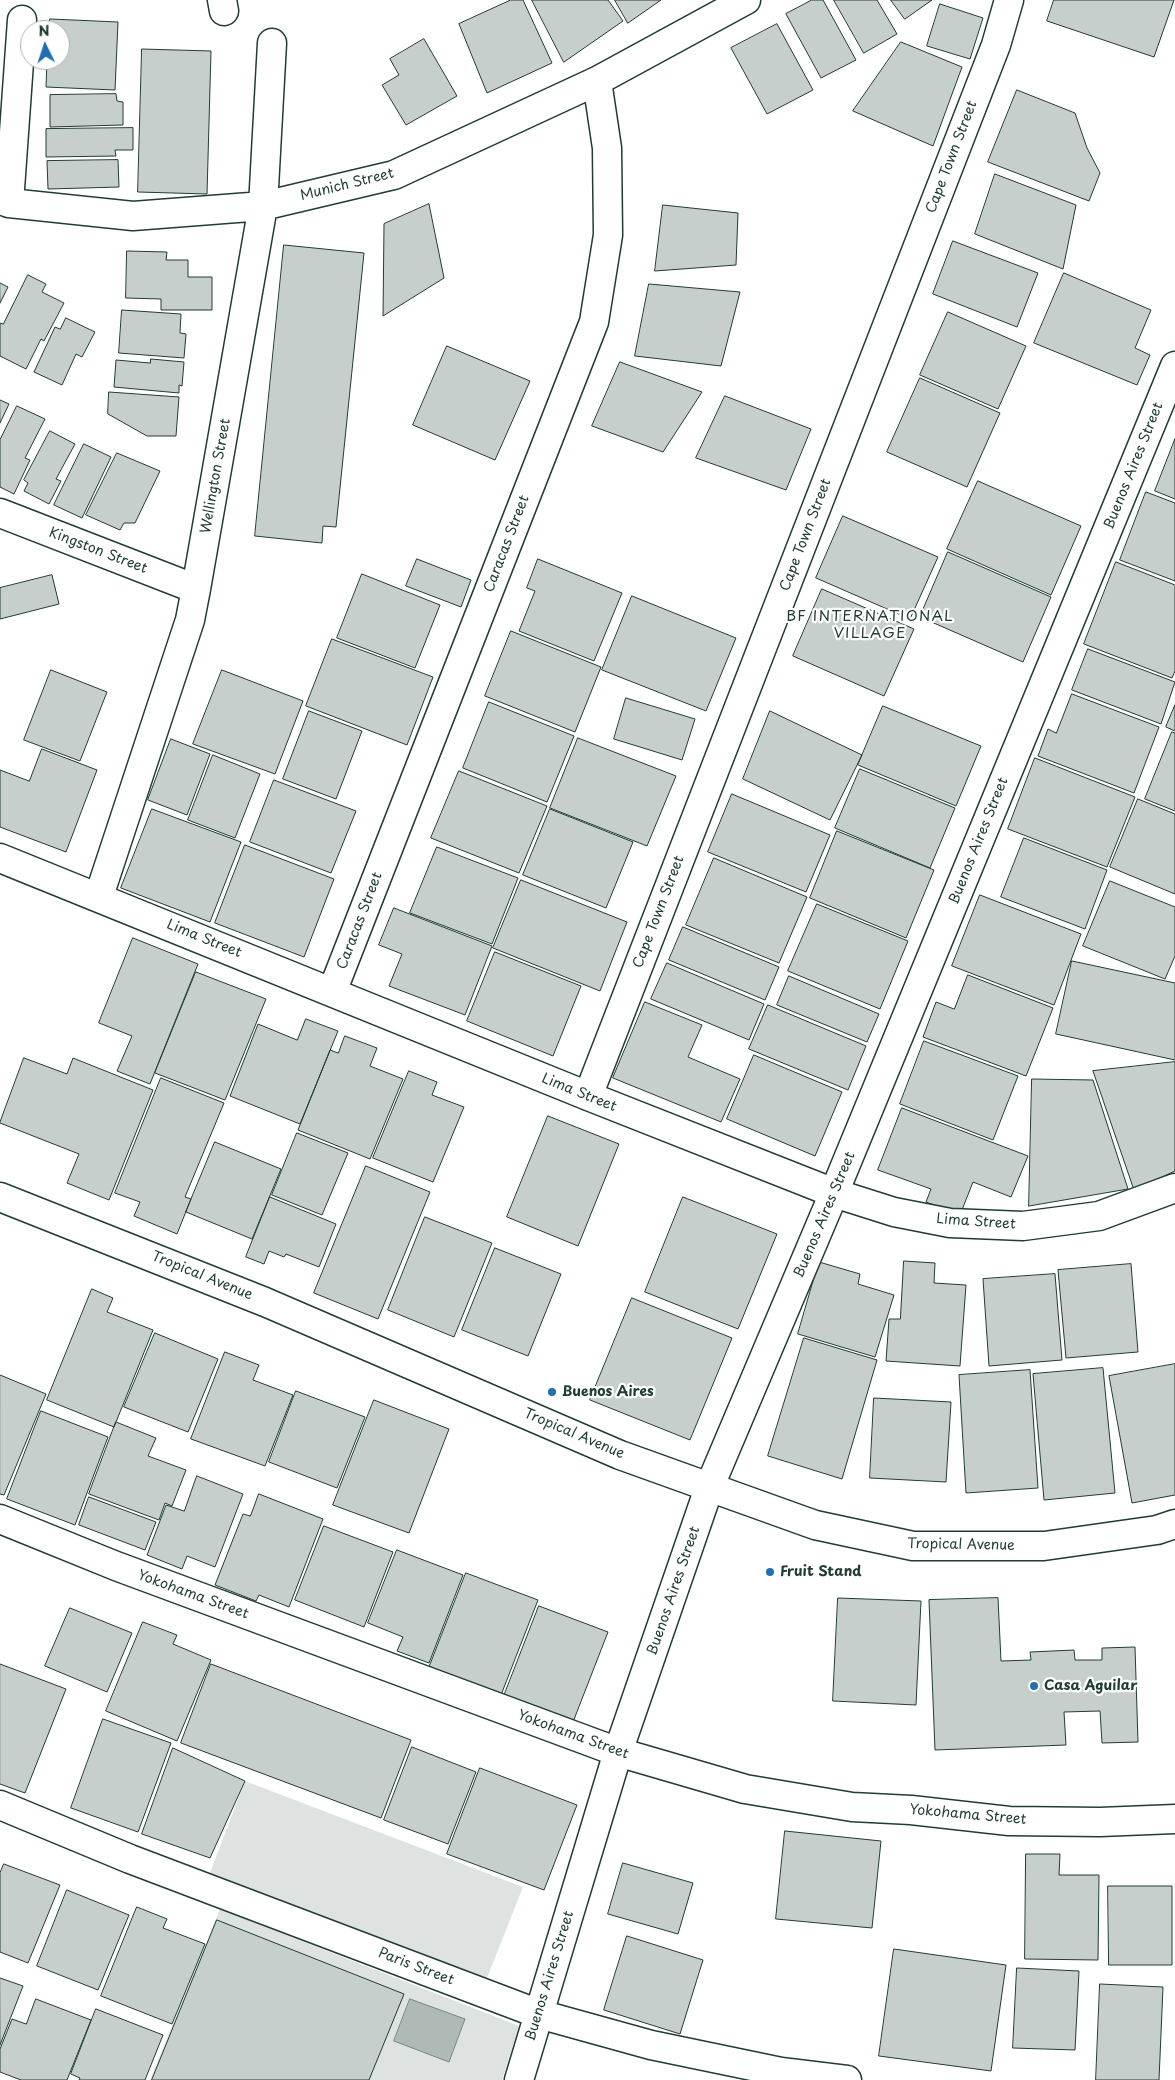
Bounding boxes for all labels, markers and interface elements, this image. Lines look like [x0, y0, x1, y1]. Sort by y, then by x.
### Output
north arrow [20, 20, 70, 70]
text: N [38, 20, 50, 41]
street label: Cape Town Street [923, 98, 981, 216]
street label: Munich Street [298, 165, 396, 205]
street label: Buenos Aires Street [1101, 400, 1167, 532]
street label: Wellington Street [198, 417, 234, 535]
street label: Cape Town Street [777, 476, 835, 594]
street label: Caracas Street [481, 493, 533, 595]
street label: Kingston Street [46, 525, 150, 577]
district label: BF INTERNATIONAL VILLAGE [786, 608, 954, 643]
street label: Buenos Aires Street [946, 775, 1012, 907]
street label: Cape Town Street [630, 853, 688, 971]
street label: Caracas Street [334, 870, 386, 972]
street label: Lima Street [164, 916, 244, 962]
street label: Lima Street [539, 1070, 619, 1116]
street label: Buenos Aires Street [791, 1149, 859, 1281]
street label: Lima Street [936, 1211, 1016, 1233]
street label: Tropical Avenue [149, 1248, 255, 1304]
place label: Buenos Aires [562, 1384, 654, 1400]
marker: Buenos Aires [546, 1386, 558, 1398]
street label: Tropical Avenue [521, 1405, 627, 1463]
street label: Buenos Aires Street [644, 1524, 704, 1658]
street label: Tropical Avenue [907, 1536, 1015, 1554]
place label: Fruit Stand [780, 1564, 862, 1580]
marker: Fruit Stand [764, 1566, 776, 1578]
street label: Yokohama Street [135, 1567, 251, 1623]
place label: Casa Aguilar [1044, 1678, 1137, 1694]
marker: Casa Aguilar [1028, 1680, 1040, 1692]
street label: Yokohama Street [515, 1707, 631, 1763]
street label: Yokohama Street [909, 1802, 1027, 1828]
street label: Buenos Aires Street [522, 1909, 578, 2043]
street label: Paris Street [376, 1945, 456, 1989]

